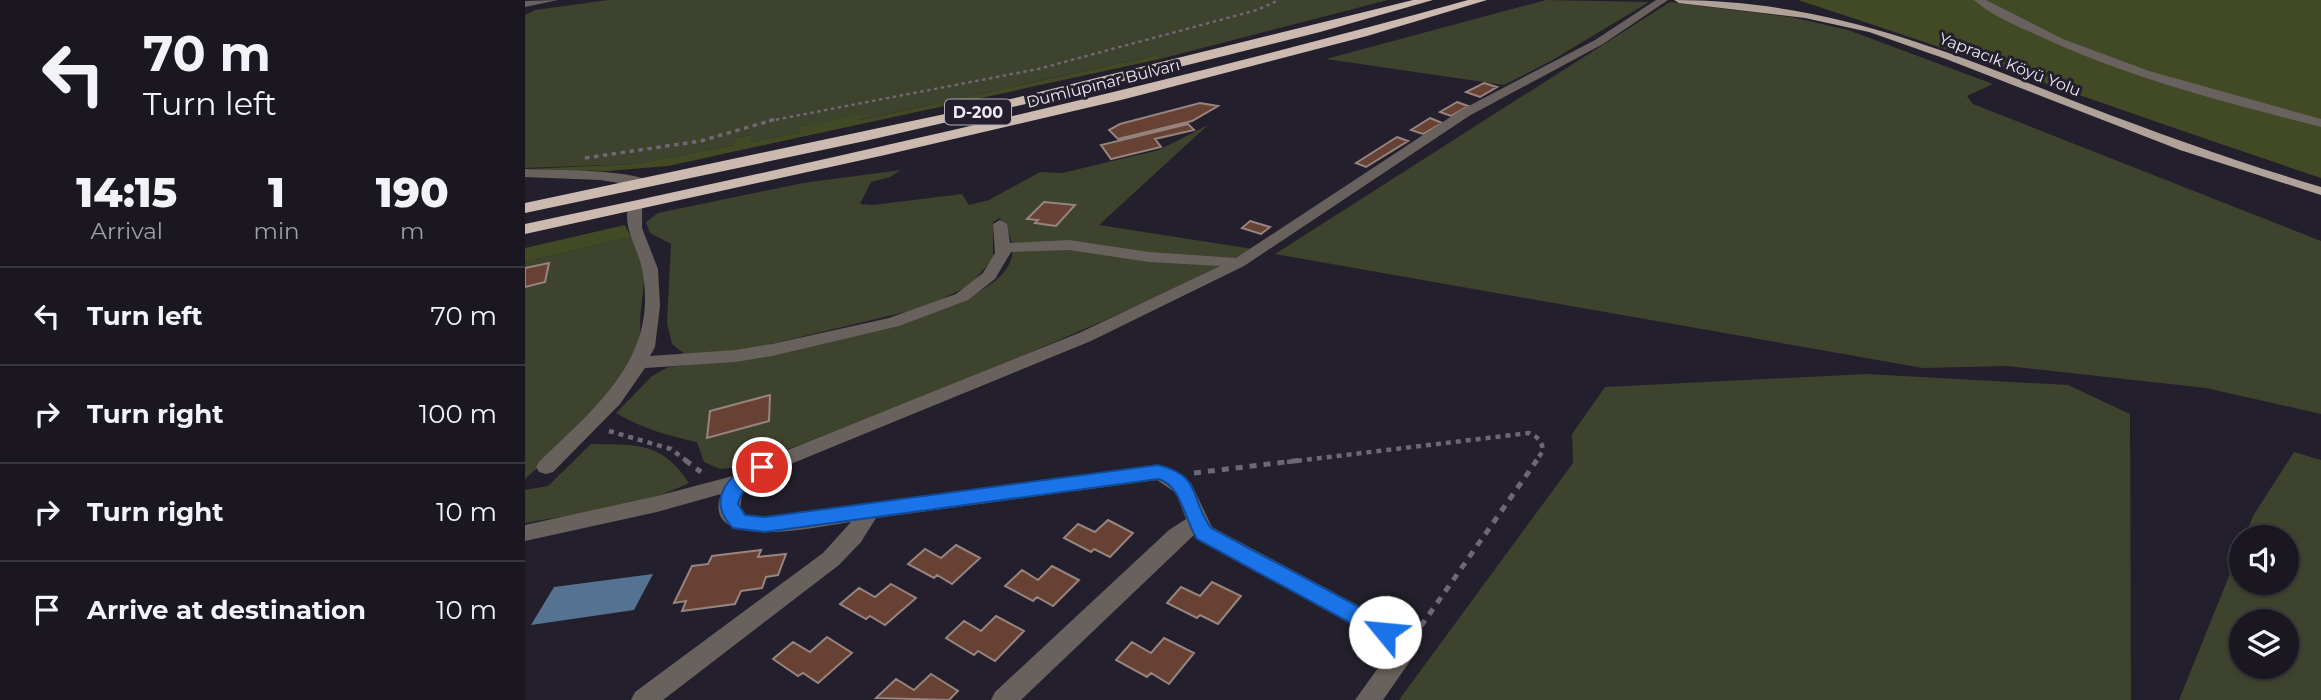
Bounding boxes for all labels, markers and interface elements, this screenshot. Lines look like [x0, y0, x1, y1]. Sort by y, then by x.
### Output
text: 70 m [143, 24, 271, 83]
icon: left [28, 28, 119, 119]
street label: Yapracık Köyü Yolu [1936, 29, 2083, 100]
street label: Dumlupınar Bulvarı [1024, 55, 1182, 112]
text: Turn left [143, 84, 277, 123]
road number: D-200 [945, 100, 1011, 124]
text: 14:15 [76, 166, 177, 218]
text: 1 [268, 166, 285, 218]
text: 190 [376, 166, 449, 218]
text: Arrival [90, 217, 163, 245]
text: min [254, 217, 300, 245]
text: m [400, 217, 425, 245]
icon: left [28, 297, 66, 335]
text: Turn left [87, 300, 203, 332]
text: 70 m [431, 300, 497, 332]
icon: right [28, 395, 66, 433]
text: Turn right [87, 398, 223, 430]
text: 100 m [419, 398, 497, 430]
pin [732, 437, 792, 497]
icon: arrive [743, 448, 781, 486]
icon: right [28, 493, 66, 531]
text: Turn right [87, 496, 223, 528]
text: 10 m [436, 496, 497, 528]
map controls [2229, 525, 2299, 679]
button: sound [2229, 525, 2299, 595]
icon: arrive [28, 591, 66, 629]
text: Arrive at destination [87, 594, 366, 626]
text: 10 m [436, 594, 497, 626]
position arrow [1348, 595, 1422, 669]
button: layers [2229, 609, 2299, 679]

